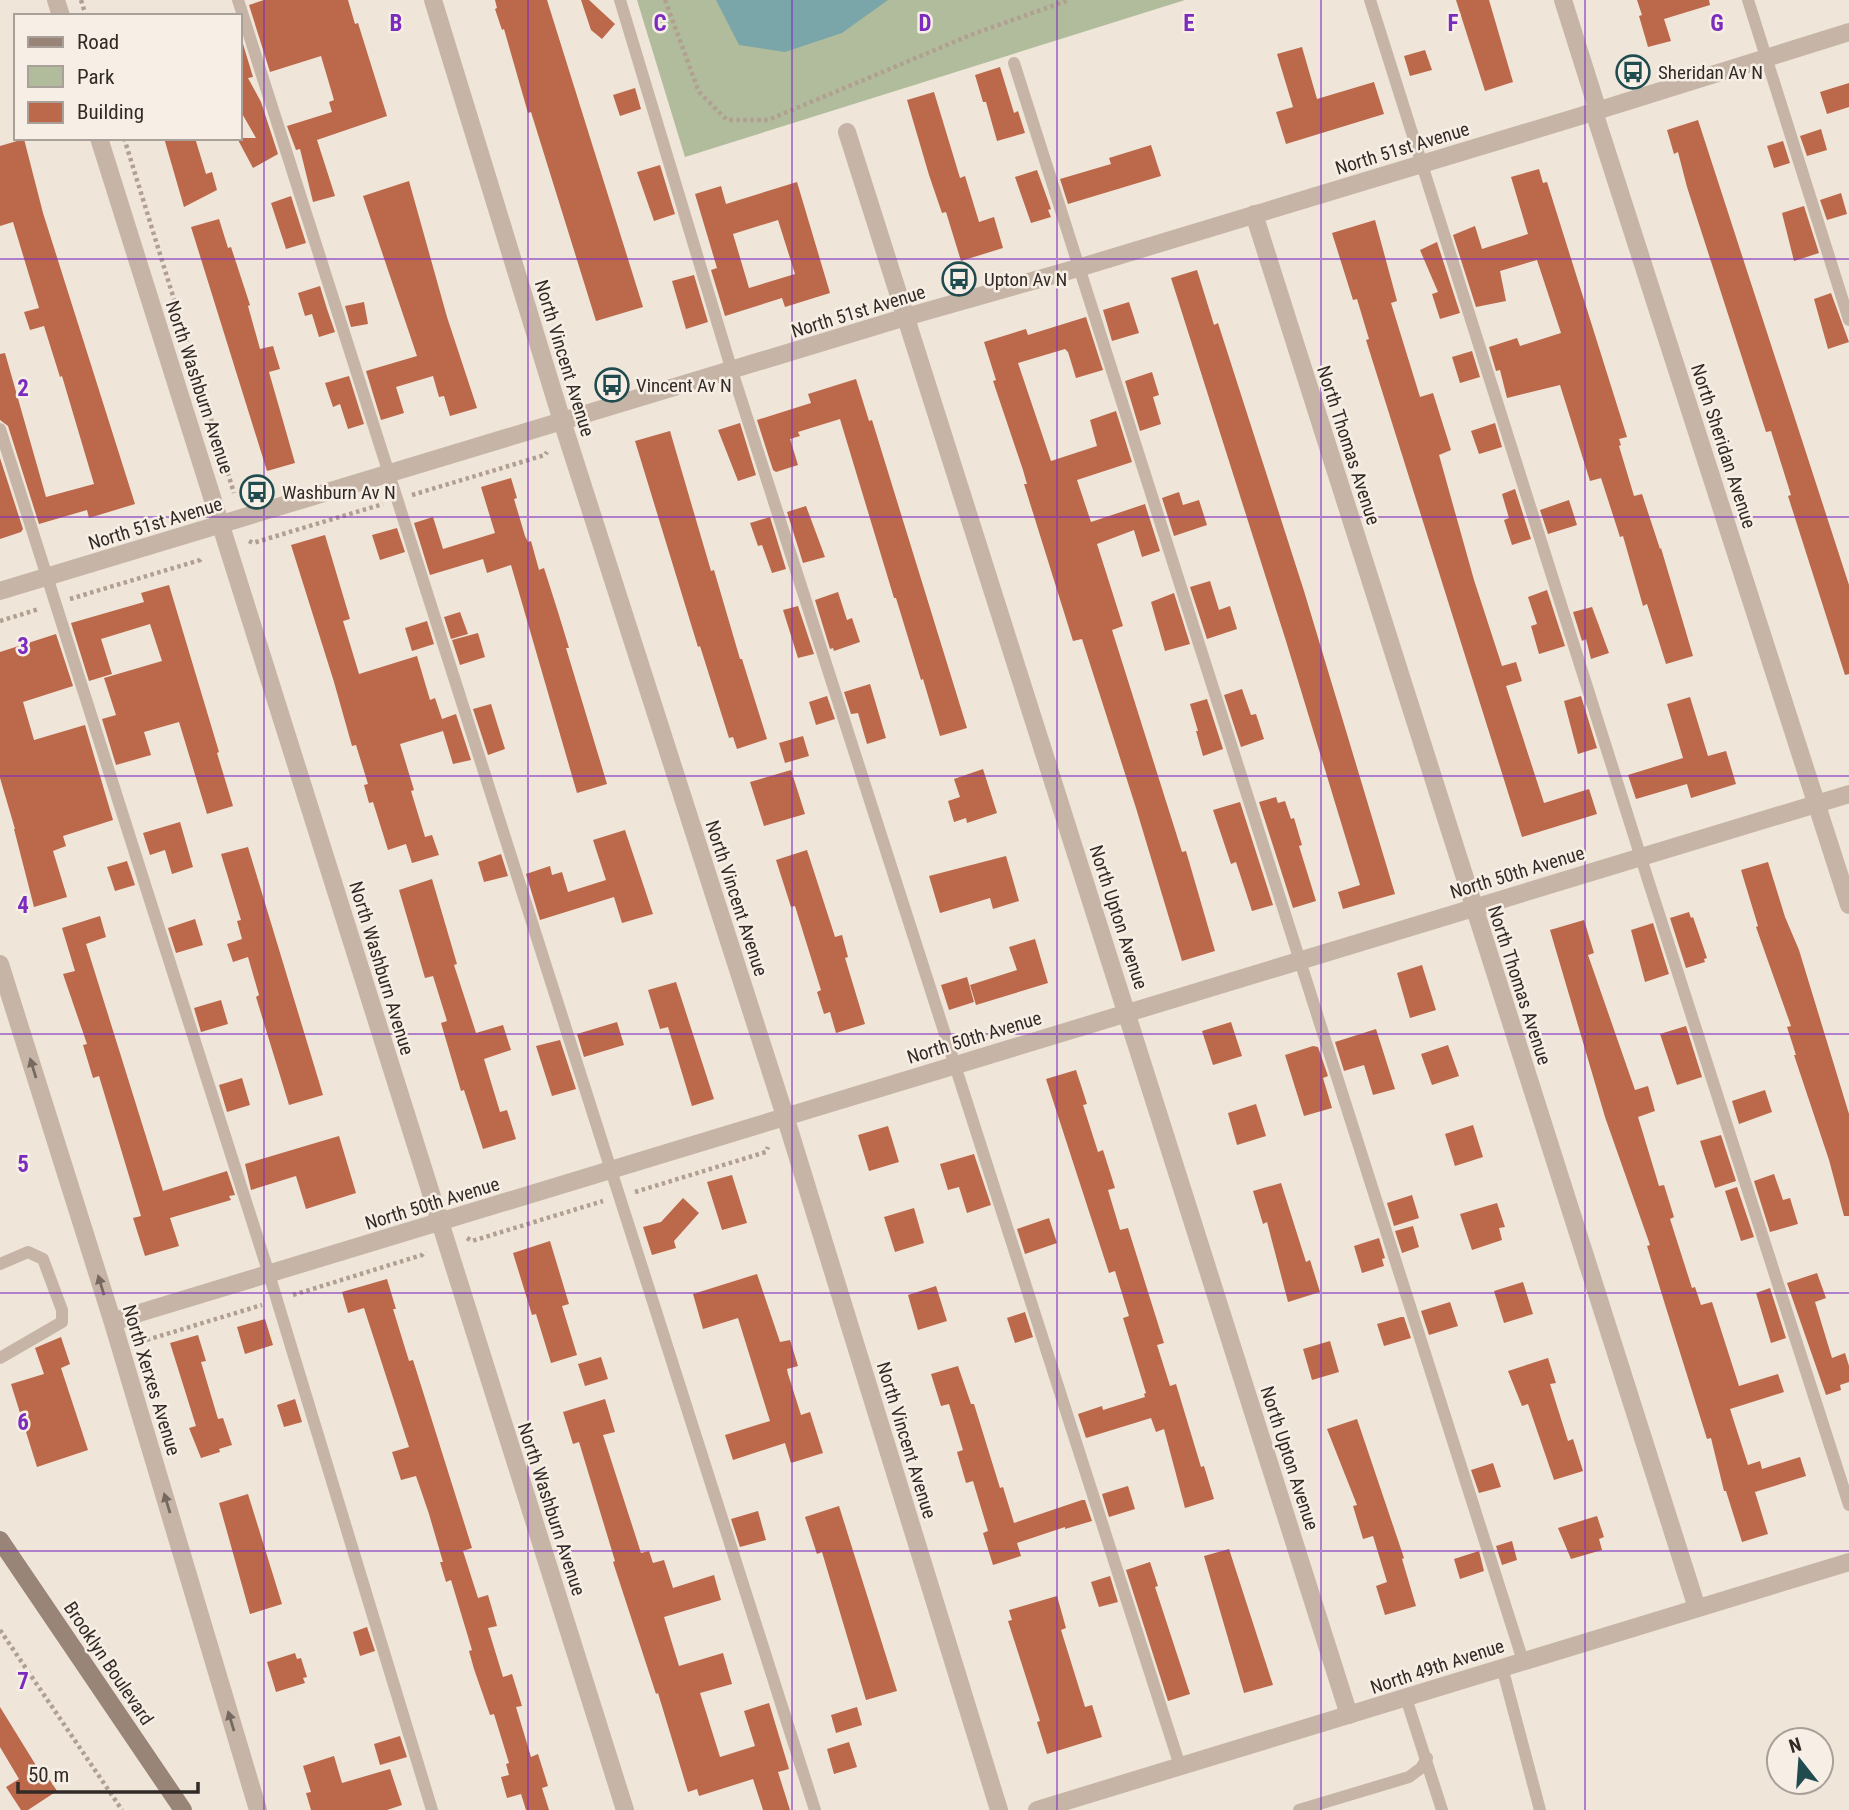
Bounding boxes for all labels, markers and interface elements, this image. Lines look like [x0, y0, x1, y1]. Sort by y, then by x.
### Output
text: B [390, 10, 402, 37]
text: C [653, 10, 667, 37]
text: D [919, 10, 932, 37]
text: E [1183, 10, 1195, 37]
text: F [1448, 10, 1459, 37]
text: G [1710, 10, 1724, 37]
legend [14, 14, 242, 140]
text: Road [77, 30, 119, 54]
bus stop icon: Sheridan Av N [1614, 53, 1652, 91]
place label: Sheridan Av N [1658, 61, 1763, 84]
text: Park [77, 65, 115, 89]
text: Building [77, 100, 144, 124]
street label: North 51st Avenue [1332, 117, 1472, 180]
bus stop icon: Upton Av N [940, 260, 978, 298]
place label: Upton Av N [984, 268, 1067, 291]
street label: North Vincent Avenue [530, 277, 599, 439]
street label: North 51st Avenue [788, 280, 928, 343]
street label: North Washburn Avenue [161, 298, 238, 477]
street label: North Sheridan Avenue [1686, 361, 1761, 531]
street label: North Thomas Avenue [1312, 363, 1385, 528]
bus stop icon: Vincent Av N [593, 366, 631, 404]
place label: Vincent Av N [636, 374, 732, 397]
text: 2 [17, 375, 29, 402]
bus stop icon: Washburn Av N [238, 473, 276, 511]
place label: Washburn Av N [282, 481, 396, 504]
street label: North 51st Avenue [85, 492, 225, 555]
text: 3 [17, 633, 29, 660]
street label: North Vincent Avenue [700, 817, 773, 979]
street label: North 50th Avenue [1447, 841, 1587, 904]
street label: North Upton Avenue [1084, 842, 1153, 992]
street label: North Washburn Avenue [344, 879, 419, 1058]
text: 4 [17, 892, 29, 919]
street label: North Thomas Avenue [1483, 903, 1556, 1068]
street label: North 50th Avenue [904, 1006, 1044, 1069]
one-way arrow [27, 1057, 38, 1078]
text: 5 [17, 1151, 29, 1178]
street label: North 50th Avenue [362, 1172, 502, 1235]
one-way arrow [95, 1274, 106, 1295]
street label: North Xerxes Avenue [118, 1302, 185, 1458]
street label: North Vincent Avenue [872, 1359, 941, 1521]
street label: North Upton Avenue [1255, 1383, 1324, 1533]
text: 6 [17, 1409, 29, 1436]
street label: North Washburn Avenue [513, 1420, 590, 1599]
one-way arrow [161, 1492, 171, 1513]
street label: Brooklyn Boulevard [59, 1597, 158, 1729]
street label: North 49th Avenue [1367, 1634, 1507, 1699]
text: 7 [17, 1668, 29, 1695]
one-way arrow [226, 1710, 236, 1731]
north arrow [1765, 1726, 1835, 1796]
text: N [1786, 1733, 1804, 1758]
scale bar [18, 1750, 198, 1794]
text: 50 m [28, 1763, 69, 1787]

